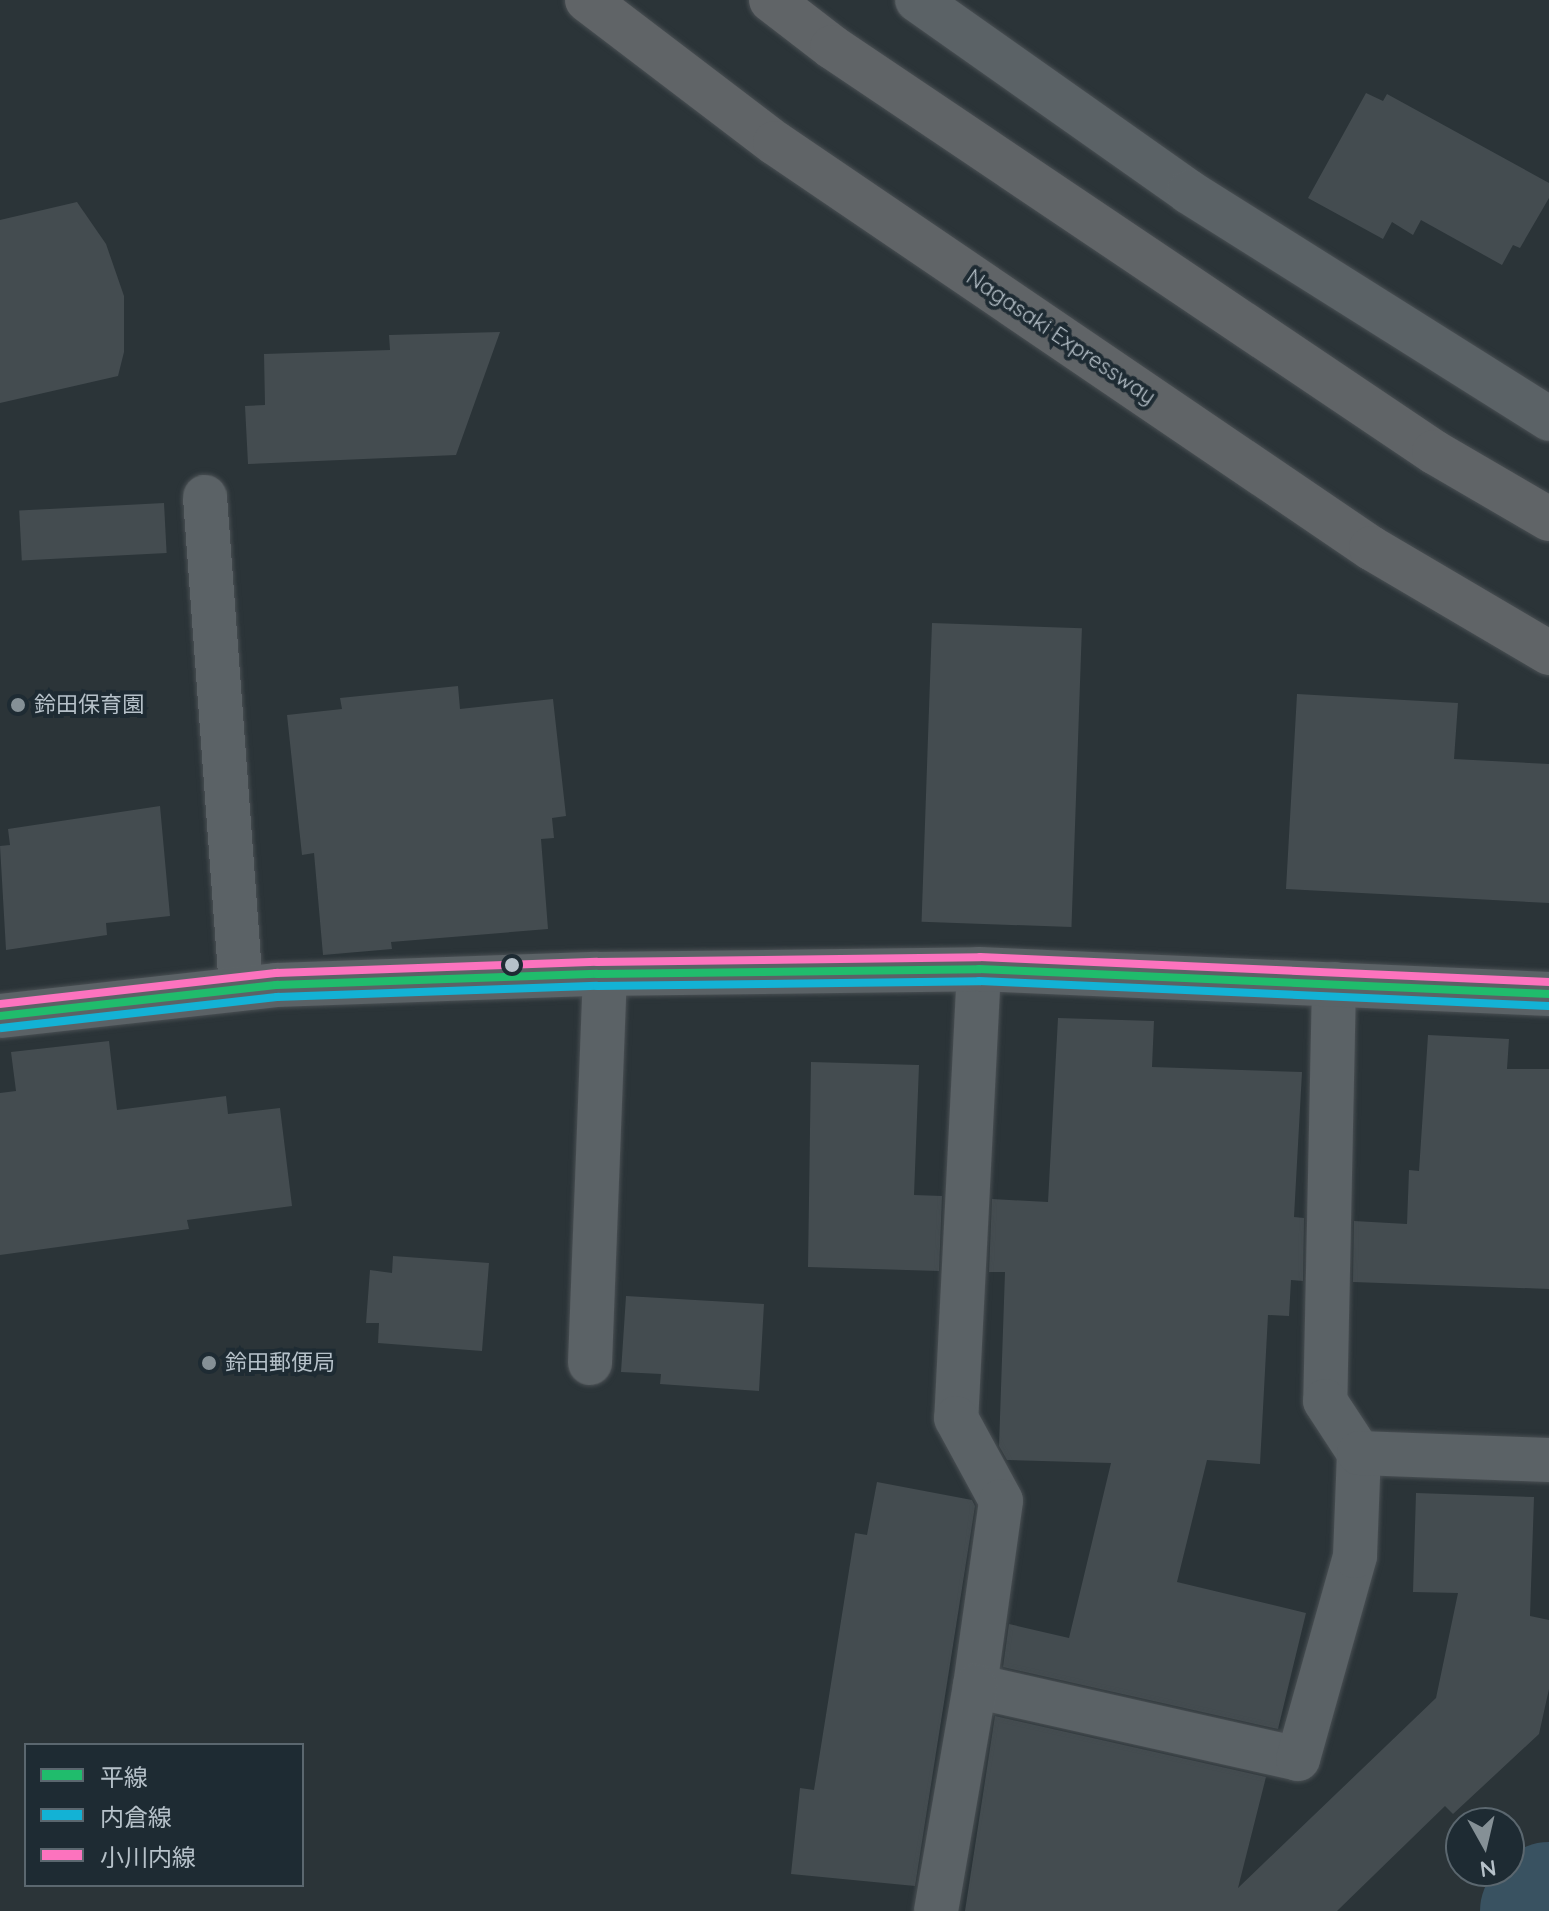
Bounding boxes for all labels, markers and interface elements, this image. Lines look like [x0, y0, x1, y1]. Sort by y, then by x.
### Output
street label: Nagasaki Expressway [961, 264, 1161, 410]
place label: 鈴田保育園 [34, 692, 144, 718]
marker: 鈴田保育園 [9, 696, 27, 714]
unlabelled marker [504, 957, 520, 973]
place label: 鈴田郵便局 [225, 1350, 335, 1376]
marker: 鈴田郵便局 [200, 1354, 218, 1372]
legend [24, 1743, 304, 1887]
text: 平線 [100, 1762, 148, 1792]
text: 内倉線 [100, 1802, 172, 1832]
north arrow [1445, 1807, 1525, 1887]
text: 小川内線 [100, 1842, 196, 1872]
text: N [1478, 1854, 1498, 1884]

